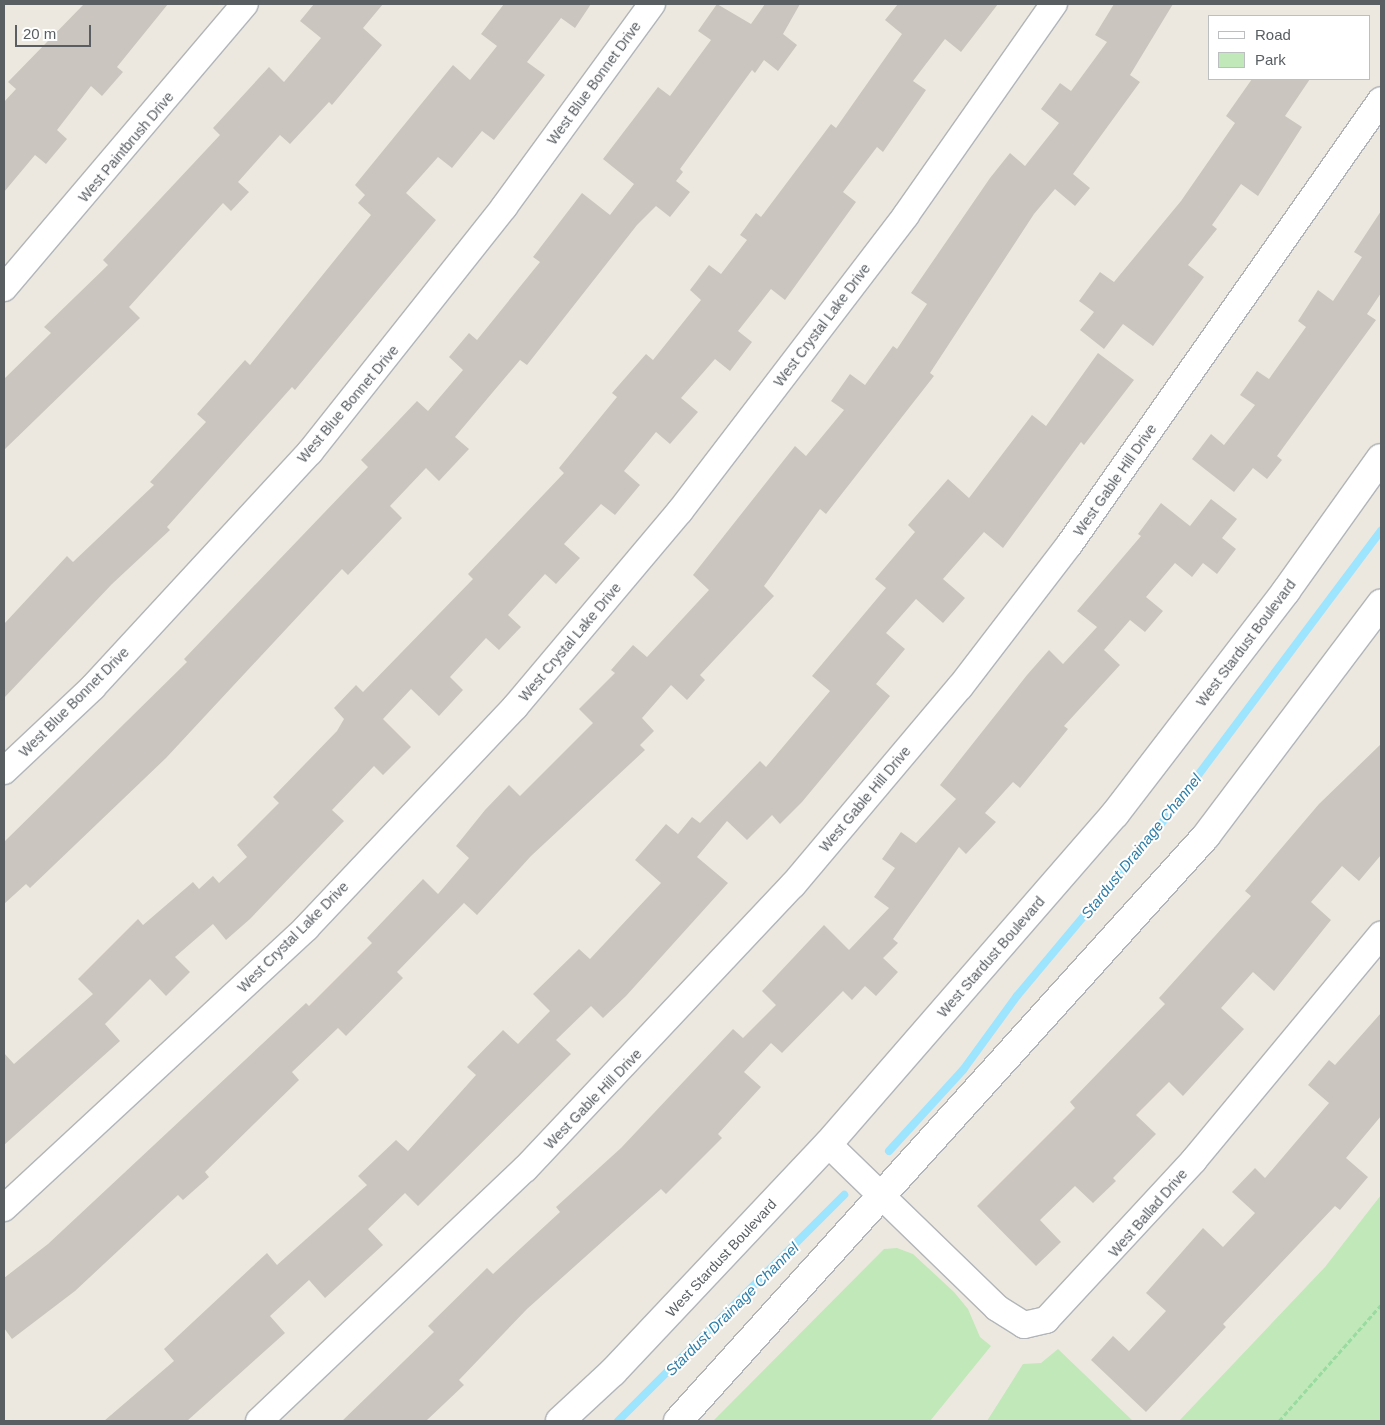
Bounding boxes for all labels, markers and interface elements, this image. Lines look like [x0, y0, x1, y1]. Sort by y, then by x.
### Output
scale bar [18, 15, 94, 47]
legend [1208, 15, 1370, 80]
street label: West Blue Bonnet Drive [544, 18, 644, 148]
text: 20 m [23, 25, 56, 42]
text: Road [1255, 26, 1291, 43]
text: Park [1255, 51, 1286, 68]
street label: West Paintbrush Drive [75, 88, 177, 206]
street label: West Crystal Lake Drive [770, 260, 874, 390]
street label: West Blue Bonnet Drive [294, 342, 402, 466]
street label: West Gable Hill Drive [1070, 421, 1160, 539]
street label: West Stardust Boulevard [1193, 576, 1299, 710]
street label: West Crystal Lake Drive [515, 579, 625, 705]
street label: West Blue Bonnet Drive [16, 644, 132, 760]
street label: West Gable Hill Drive [816, 743, 914, 855]
water label: Stardust Drainage Channel [1077, 770, 1205, 922]
street label: West Crystal Lake Drive [234, 878, 352, 996]
street label: West Stardust Boulevard [934, 893, 1048, 1021]
street label: West Gable Hill Drive [541, 1045, 645, 1153]
street label: West Ballad Drive [1105, 1166, 1191, 1260]
street label: West Stardust Boulevard [662, 1196, 780, 1320]
water label: Stardust Drainage Channel [662, 1239, 802, 1379]

